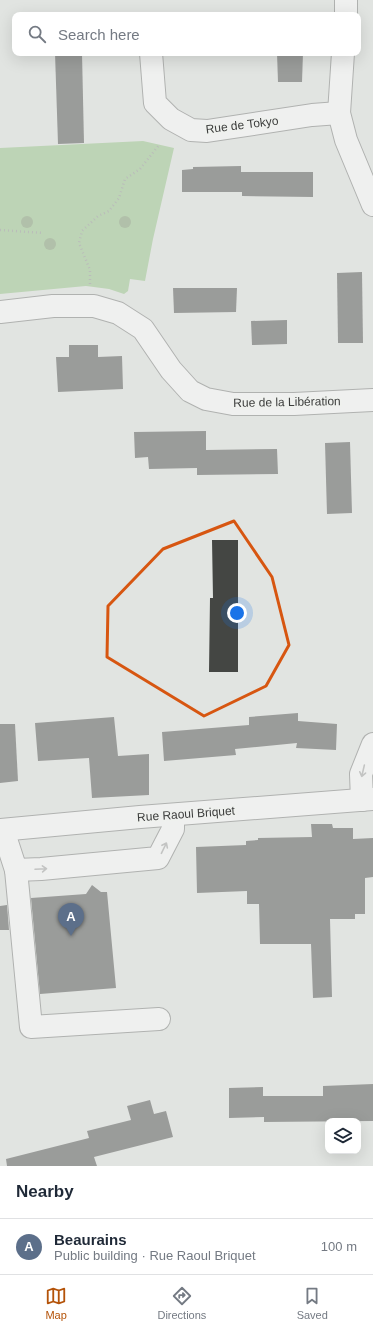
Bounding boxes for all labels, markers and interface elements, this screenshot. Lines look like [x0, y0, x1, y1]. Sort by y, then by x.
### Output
search box [12, 12, 361, 56]
icon: search [26, 23, 48, 45]
text: Search here [58, 26, 140, 43]
street label: Rue de Tokyo [205, 114, 279, 136]
street label: Rue de la Libération [233, 394, 341, 410]
your location [227, 603, 247, 623]
one-way arrow [358, 765, 366, 778]
street label: Rue Raoul Briquet [137, 804, 236, 824]
one-way arrow [161, 842, 168, 854]
one-way arrow [34, 865, 47, 873]
pin: A [58, 903, 84, 936]
map controls [325, 1118, 361, 1154]
button: layers [325, 1118, 361, 1154]
text: Nearby [16, 1182, 74, 1201]
text: Beaurains [54, 1231, 127, 1248]
text: A [24, 1239, 34, 1254]
text: 100 m [321, 1239, 357, 1254]
text: Public building · Rue Raoul Briquet [54, 1248, 256, 1263]
tab: Map [45, 1285, 67, 1321]
tab: Directions [157, 1285, 206, 1321]
tab: Saved [297, 1285, 328, 1321]

